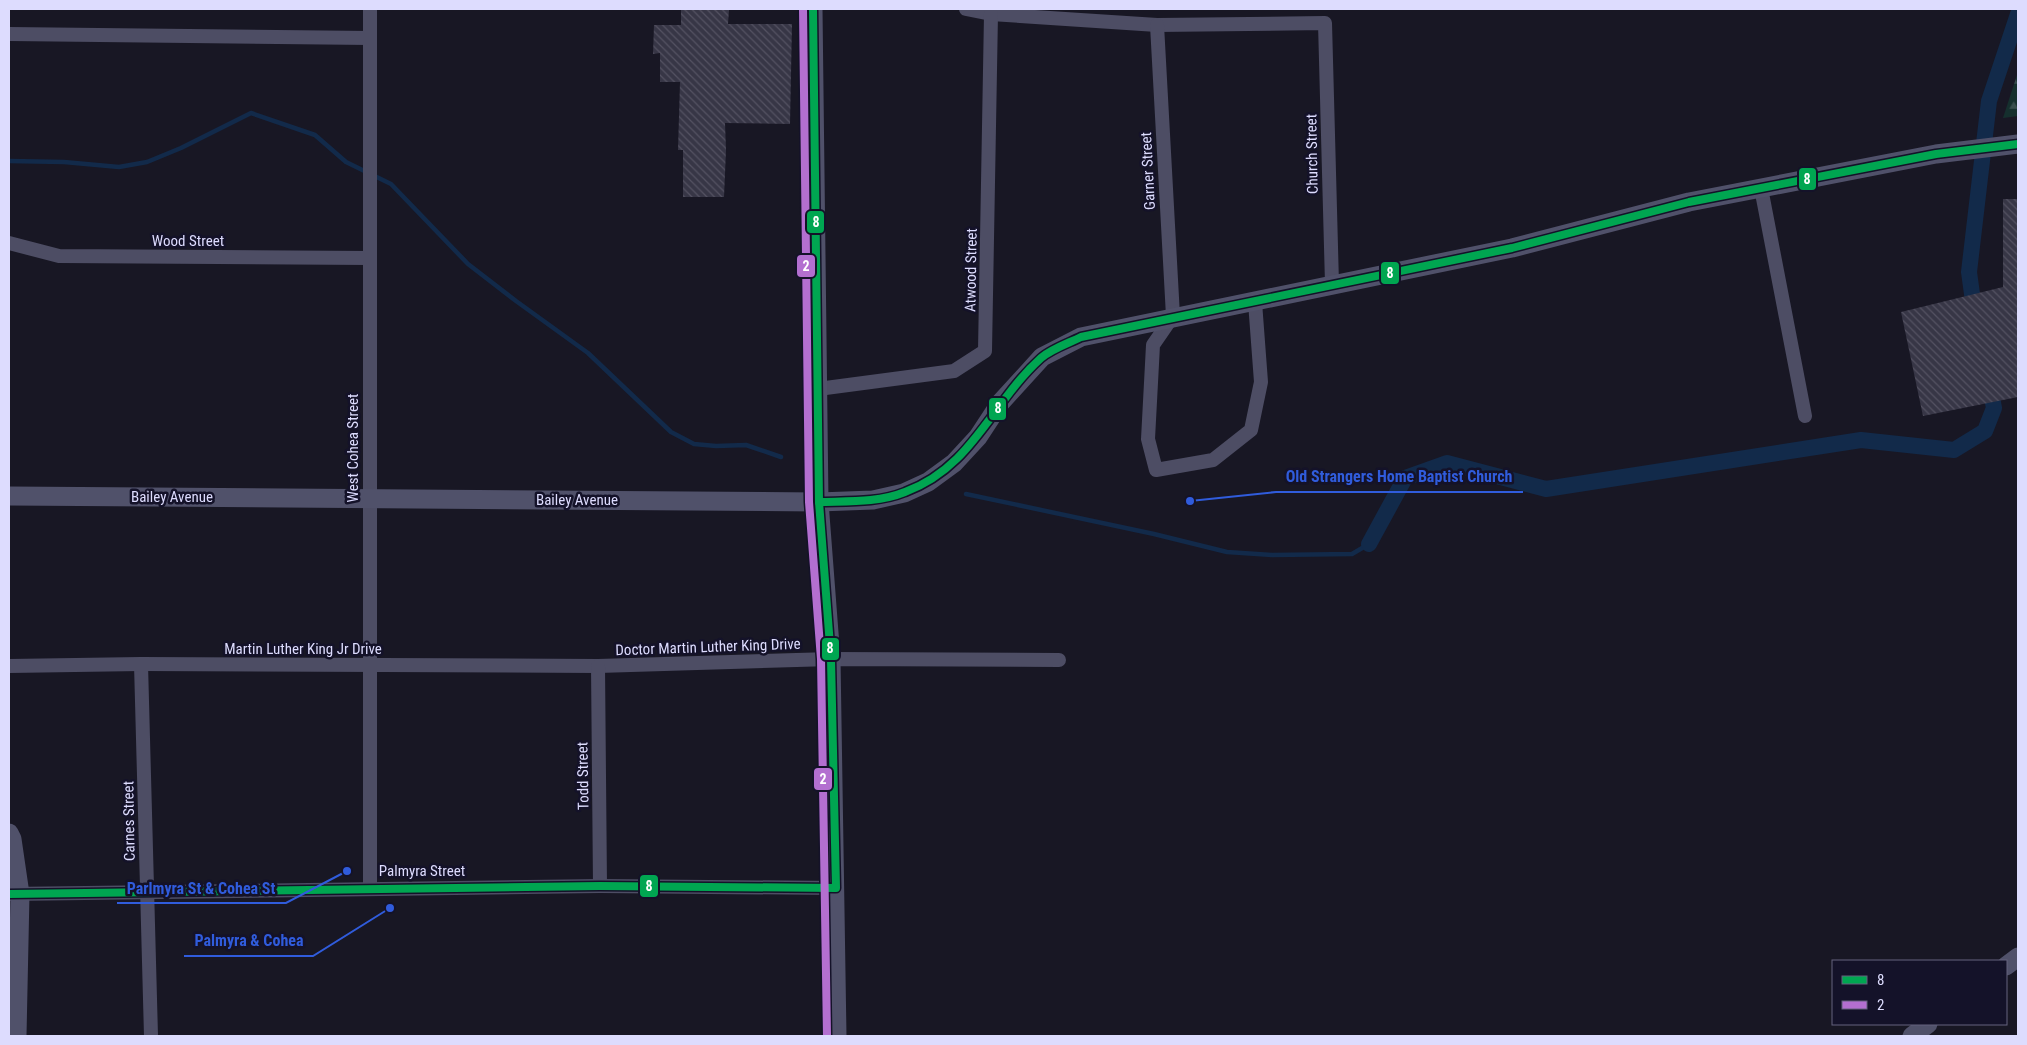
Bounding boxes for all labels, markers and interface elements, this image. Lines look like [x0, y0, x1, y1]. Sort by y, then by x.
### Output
street label: Church Street [1302, 114, 1322, 194]
street label: Garner Street [1137, 132, 1159, 210]
line badge: 8 [1798, 167, 1817, 191]
text: 8 [1803, 171, 1811, 187]
line badge: 8 [806, 210, 825, 234]
text: 8 [812, 214, 820, 230]
street label: Atwood Street [961, 228, 981, 312]
street label: Wood Street [152, 232, 224, 250]
line badge: 2 [796, 254, 816, 278]
text: 2 [802, 258, 810, 274]
line badge: 8 [1380, 261, 1400, 285]
text: 8 [1386, 265, 1394, 281]
street label: West Cohea Street [344, 393, 362, 503]
line badge: 8 [988, 397, 1007, 421]
text: 8 [994, 400, 1002, 416]
callout: Old Strangers Home Baptist Church [1276, 461, 1523, 492]
text: Old Strangers Home Baptist Church [1286, 467, 1512, 486]
street label: Bailey Avenue [131, 488, 213, 506]
street label: Bailey Avenue [536, 491, 618, 509]
street label: Doctor Martin Luther King Drive [615, 635, 801, 659]
line badge: 8 [821, 637, 840, 661]
street label: Martin Luther King Jr Drive [224, 640, 382, 658]
text: 8 [826, 640, 834, 656]
street label: Todd Street [573, 742, 593, 810]
line badge: 2 [813, 767, 833, 791]
text: 2 [819, 771, 827, 787]
street label: Carnes Street [119, 781, 139, 861]
street label: Palmyra Street [379, 862, 465, 880]
callout: Parlmyra St & Cohea St [117, 872, 286, 903]
line badge: 8 [639, 874, 659, 898]
text: 8 [645, 878, 653, 894]
text: Parlmyra St & Cohea St [127, 879, 275, 898]
callout: Palmyra & Cohea [184, 925, 313, 956]
text: Palmyra & Cohea [195, 931, 304, 950]
legend [1832, 960, 2007, 1025]
text: 8 [1877, 971, 1884, 989]
text: 2 [1877, 996, 1884, 1014]

